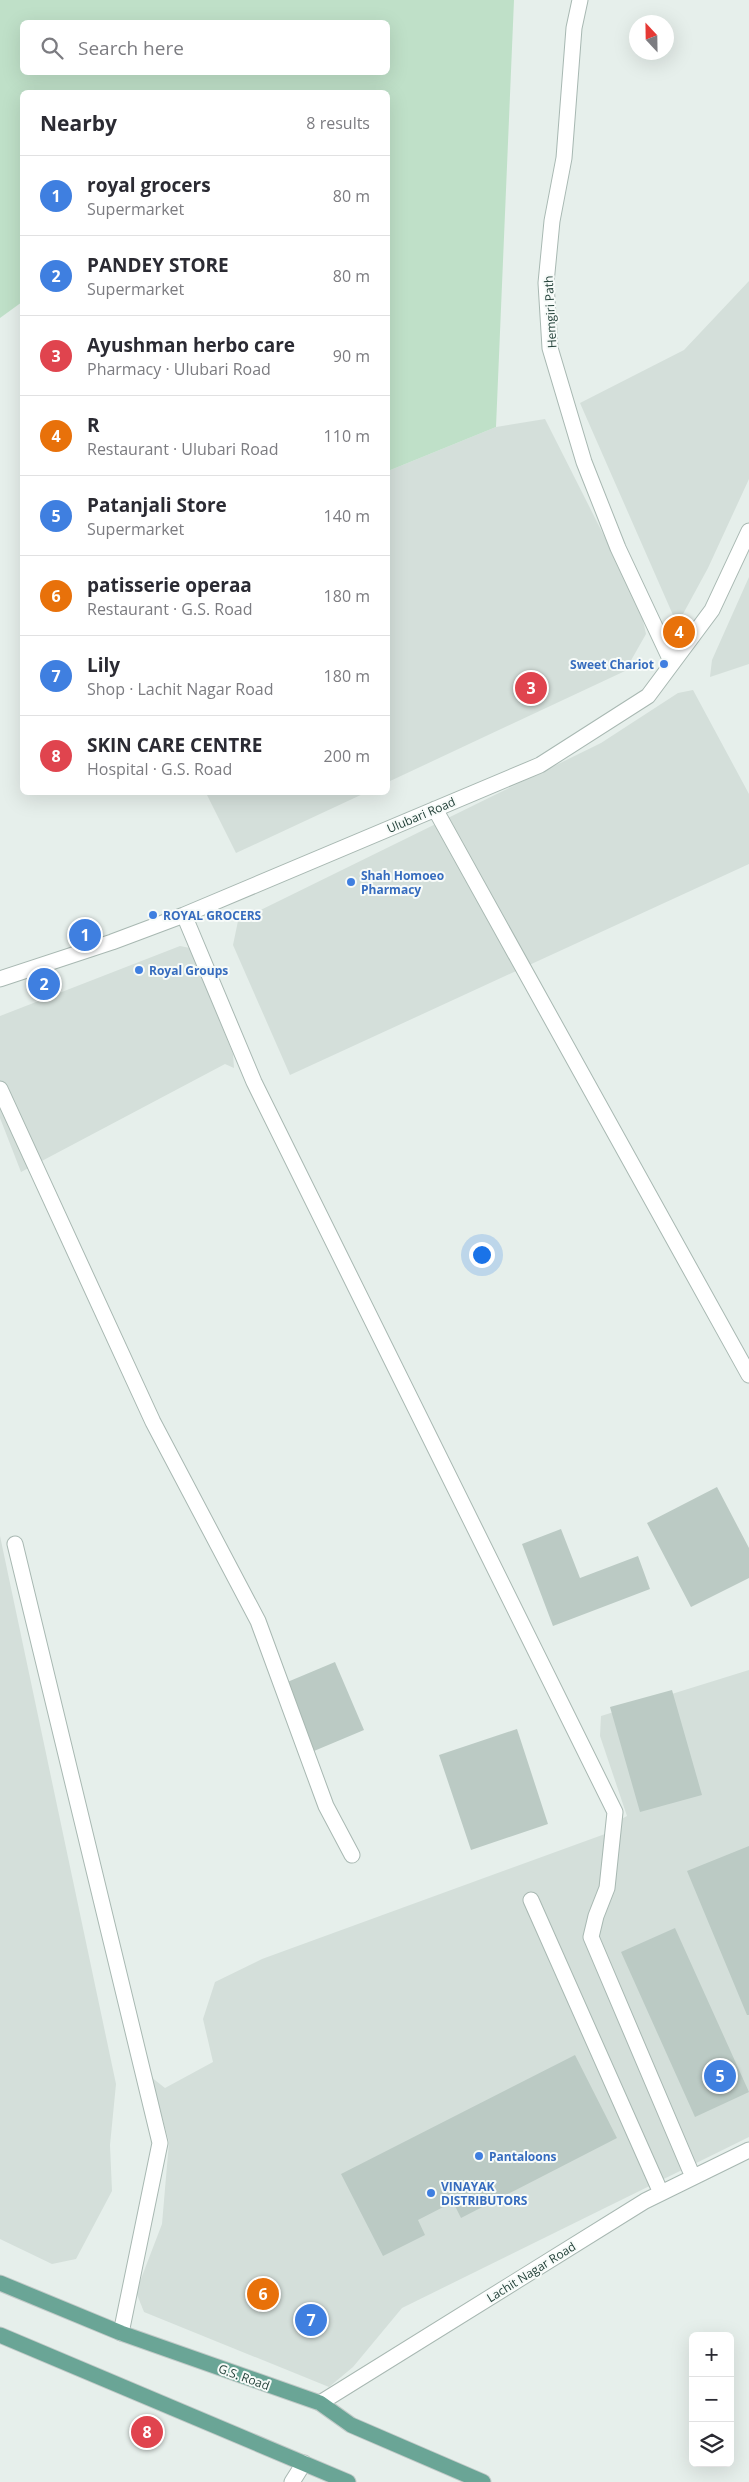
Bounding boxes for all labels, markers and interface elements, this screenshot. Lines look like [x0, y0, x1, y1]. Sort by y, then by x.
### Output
north arrow [629, 15, 674, 60]
search box [20, 20, 390, 75]
icon: search [38, 34, 66, 62]
text: Search here [78, 35, 184, 61]
text: Nearby [40, 109, 117, 137]
text: 8 results [306, 112, 370, 134]
text: royal grocers [87, 172, 211, 198]
text: 1 [51, 185, 61, 207]
text: 80 m [333, 185, 370, 207]
text: Supermarket [87, 198, 184, 220]
text: PANDEY STORE [87, 252, 229, 278]
text: 2 [51, 265, 61, 287]
text: 80 m [333, 265, 370, 287]
street label: Hemgiri Path [540, 275, 560, 349]
text: Supermarket [87, 278, 184, 300]
text: Ayushman herbo care [87, 332, 295, 358]
text: 3 [51, 345, 61, 367]
text: 90 m [333, 345, 370, 367]
text: Pharmacy · Ulubari Road [87, 358, 271, 380]
text: R [87, 412, 100, 438]
text: 4 [51, 425, 61, 447]
text: 110 m [324, 425, 370, 447]
text: Restaurant · Ulubari Road [87, 438, 278, 460]
text: Patanjali Store [87, 492, 227, 518]
text: 5 [51, 505, 61, 527]
text: 140 m [324, 505, 370, 527]
text: Supermarket [87, 518, 184, 540]
text: patisserie operaa [87, 572, 252, 598]
text: 6 [51, 585, 61, 607]
text: 180 m [324, 585, 370, 607]
text: Restaurant · G.S. Road [87, 598, 253, 620]
pin: 4 [663, 613, 695, 651]
text: Lily [87, 652, 120, 678]
place label: Sweet Chariot [570, 656, 654, 673]
marker: Sweet Chariot [658, 658, 670, 670]
text: 7 [51, 665, 61, 687]
text: 180 m [324, 665, 370, 687]
pin: 3 [515, 669, 547, 707]
text: Shop · Lachit Nagar Road [87, 678, 274, 700]
text: SKIN CARE CENTRE [87, 732, 262, 758]
text: 8 [51, 745, 61, 767]
text: 200 m [324, 745, 370, 767]
text: Hospital · G.S. Road [87, 758, 232, 780]
street label: Ulubari Road [384, 793, 458, 837]
place label: Shah Homoeo Pharmacy [361, 867, 444, 898]
marker: Shah Homoeo Pharmacy [345, 876, 357, 888]
place label: ROYAL GROCERS [163, 907, 262, 924]
marker: ROYAL GROCERS [147, 909, 159, 921]
pin: 1 [69, 916, 101, 954]
place label: Royal Groups [149, 962, 228, 979]
marker: Royal Groups [133, 964, 145, 976]
pin: 2 [28, 965, 60, 1003]
your location [469, 1242, 495, 1268]
pin: 5 [704, 2057, 736, 2095]
place label: Pantaloons [489, 2148, 557, 2165]
marker: Pantaloons [473, 2150, 485, 2162]
place label: VINAYAK DISTRIBUTORS [441, 2178, 528, 2209]
marker: VINAYAK DISTRIBUTORS [425, 2187, 437, 2199]
street label: Lachit Nagar Road [483, 2238, 579, 2306]
pin: 6 [247, 2275, 279, 2313]
pin: 7 [295, 2301, 327, 2339]
map controls [689, 2332, 734, 2467]
button: + [689, 2332, 734, 2377]
street label: G.S. Road [216, 2360, 272, 2394]
button: − [689, 2377, 734, 2422]
pin: 8 [131, 2413, 163, 2451]
button: layers [689, 2422, 734, 2467]

